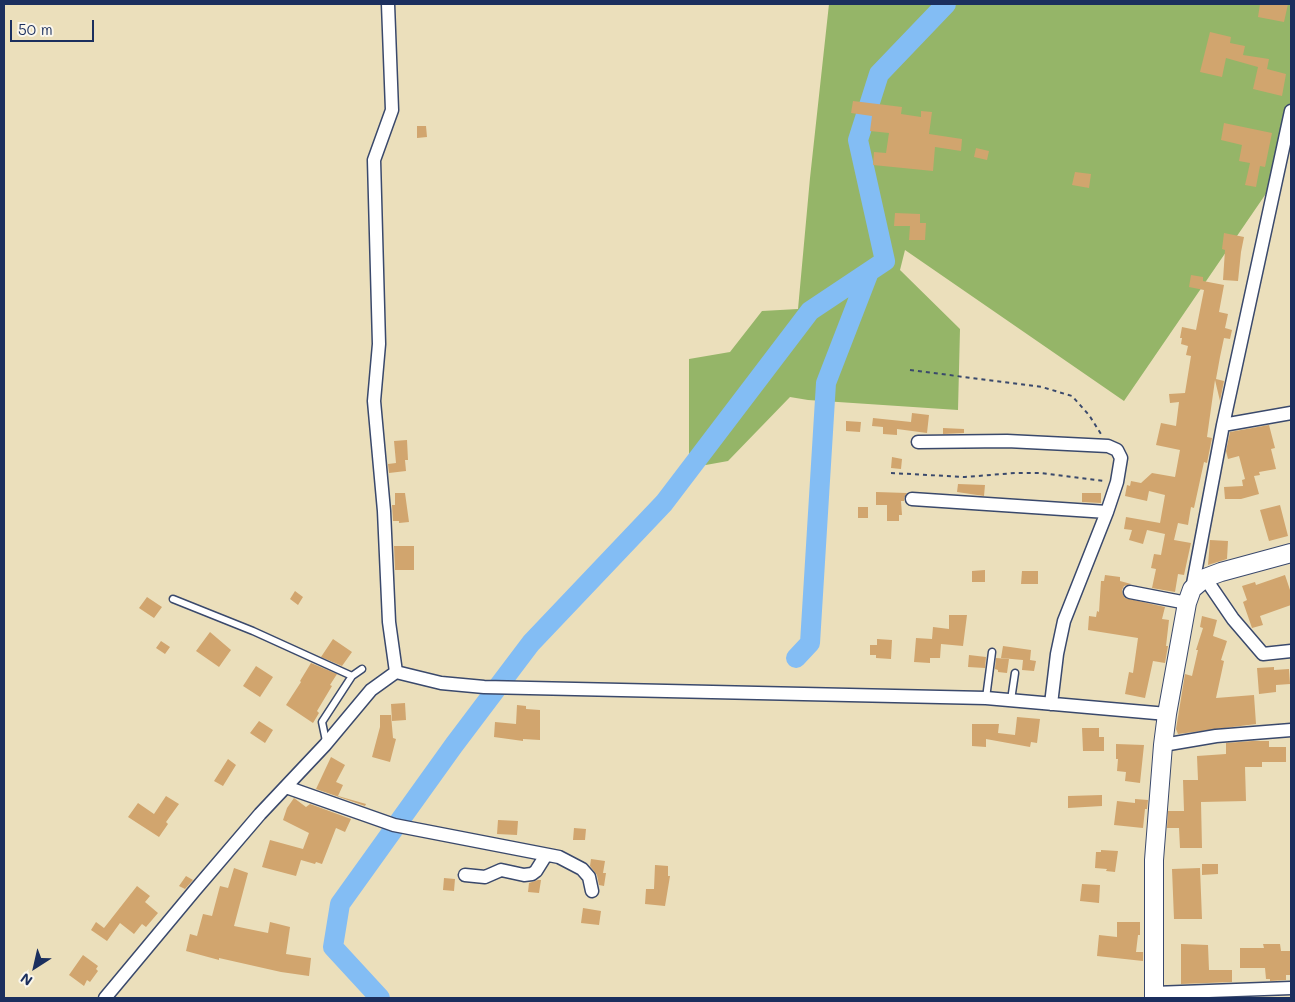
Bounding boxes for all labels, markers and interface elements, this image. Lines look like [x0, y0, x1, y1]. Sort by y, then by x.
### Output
scale bar [12, 10, 96, 42]
text: 50 m [18, 19, 53, 39]
north arrow [10, 942, 60, 992]
text: N [16, 969, 36, 991]

